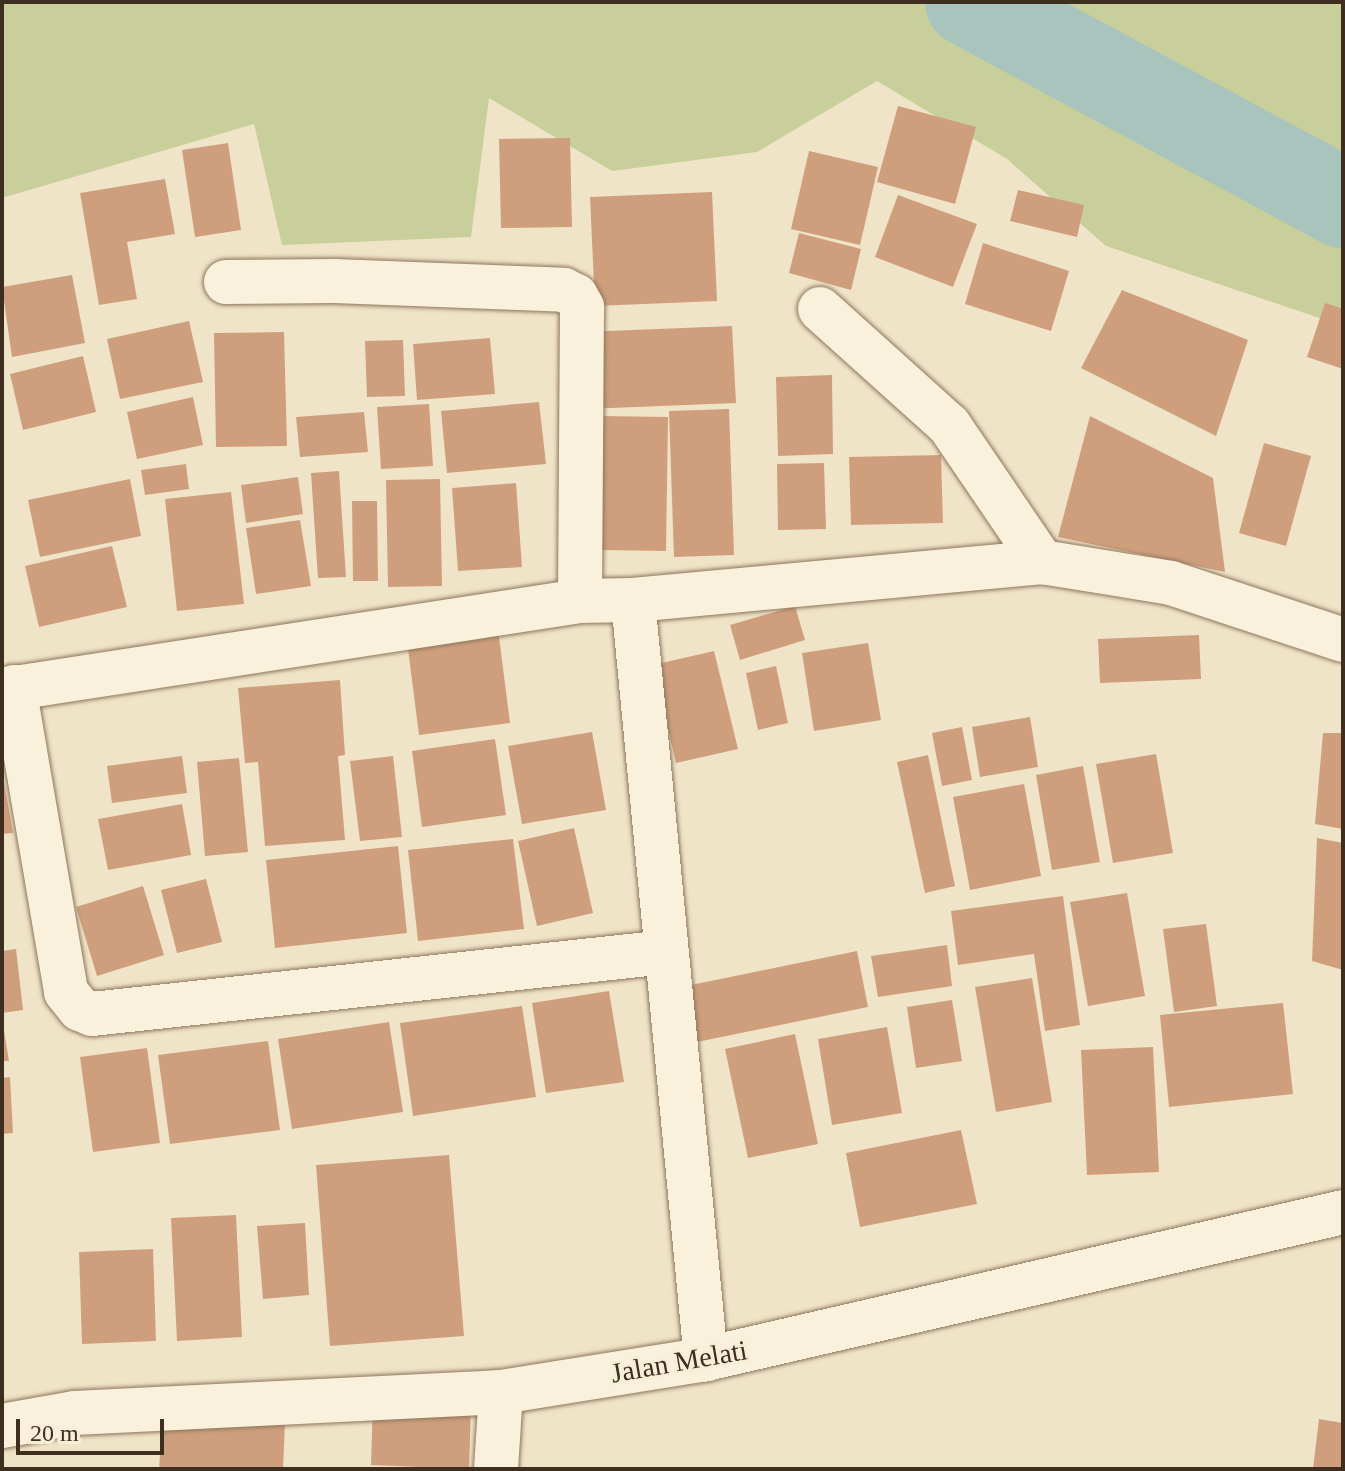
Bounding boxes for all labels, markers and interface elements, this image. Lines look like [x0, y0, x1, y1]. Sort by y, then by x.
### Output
street label: Jalan Melati [608, 1334, 750, 1390]
scale bar [20, 1403, 168, 1453]
text: 20 m [30, 1420, 79, 1446]

